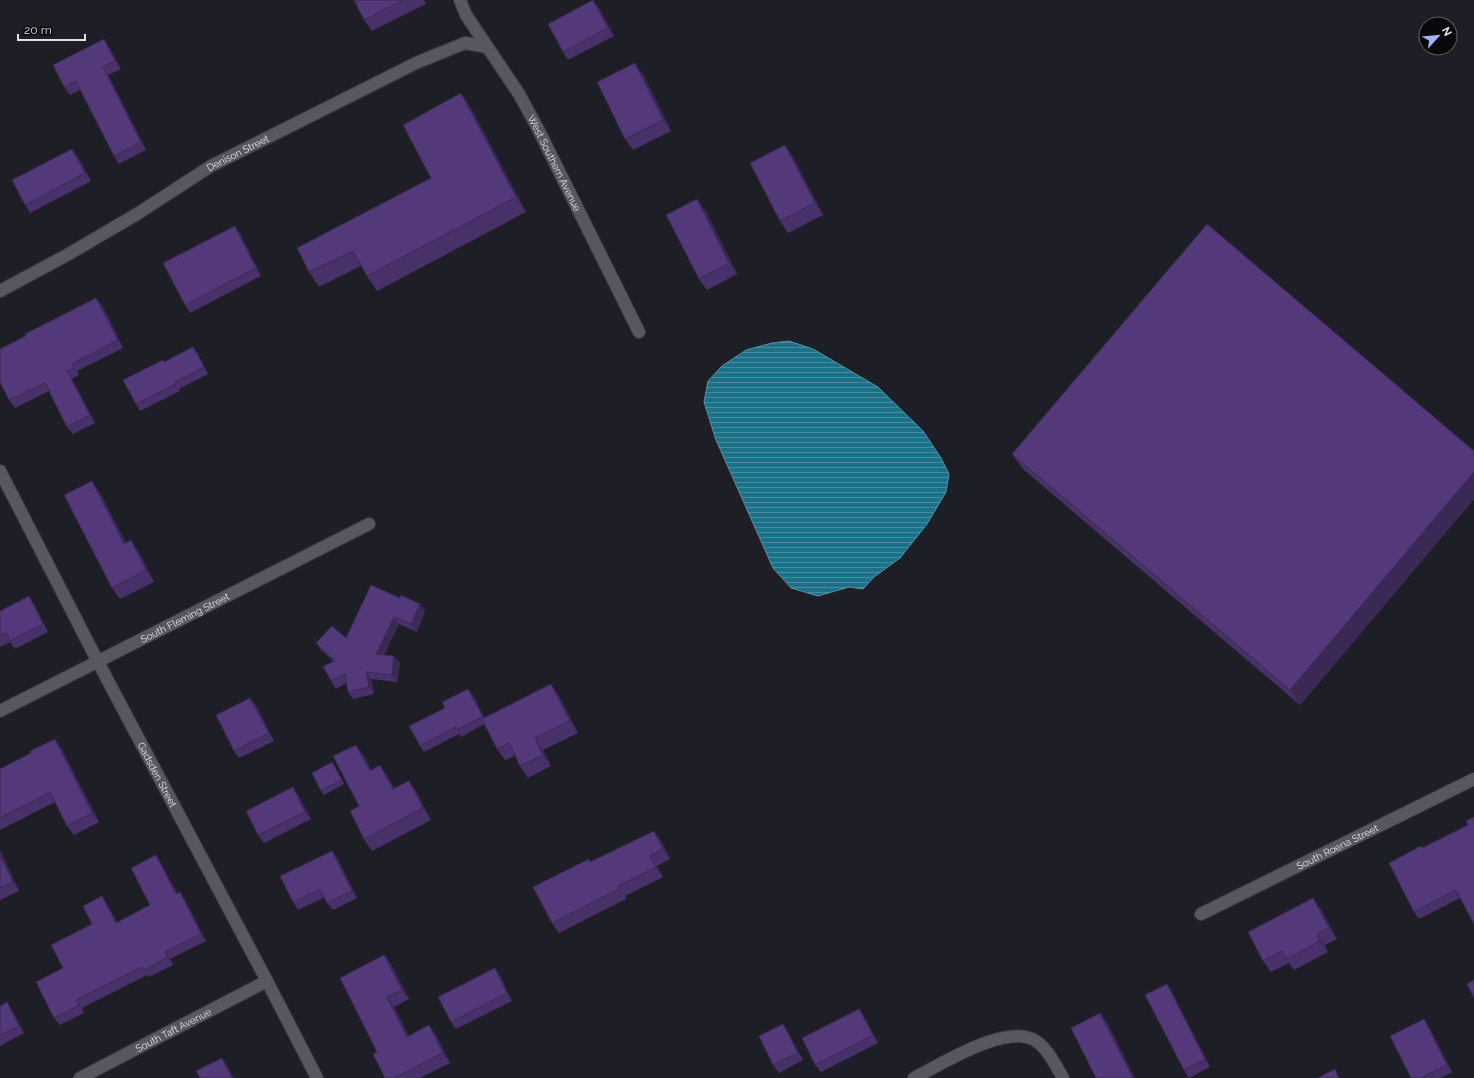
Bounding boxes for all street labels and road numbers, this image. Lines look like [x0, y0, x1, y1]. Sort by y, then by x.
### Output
street label: West Southern Avenue [526, 113, 583, 213]
street label: Denison Street [205, 133, 271, 173]
street label: South Fleming Street [139, 591, 232, 645]
street label: Gadsden Street [135, 740, 179, 810]
street label: South Roena Street [1295, 822, 1381, 872]
street label: South Taft Avenue [134, 1006, 213, 1054]

